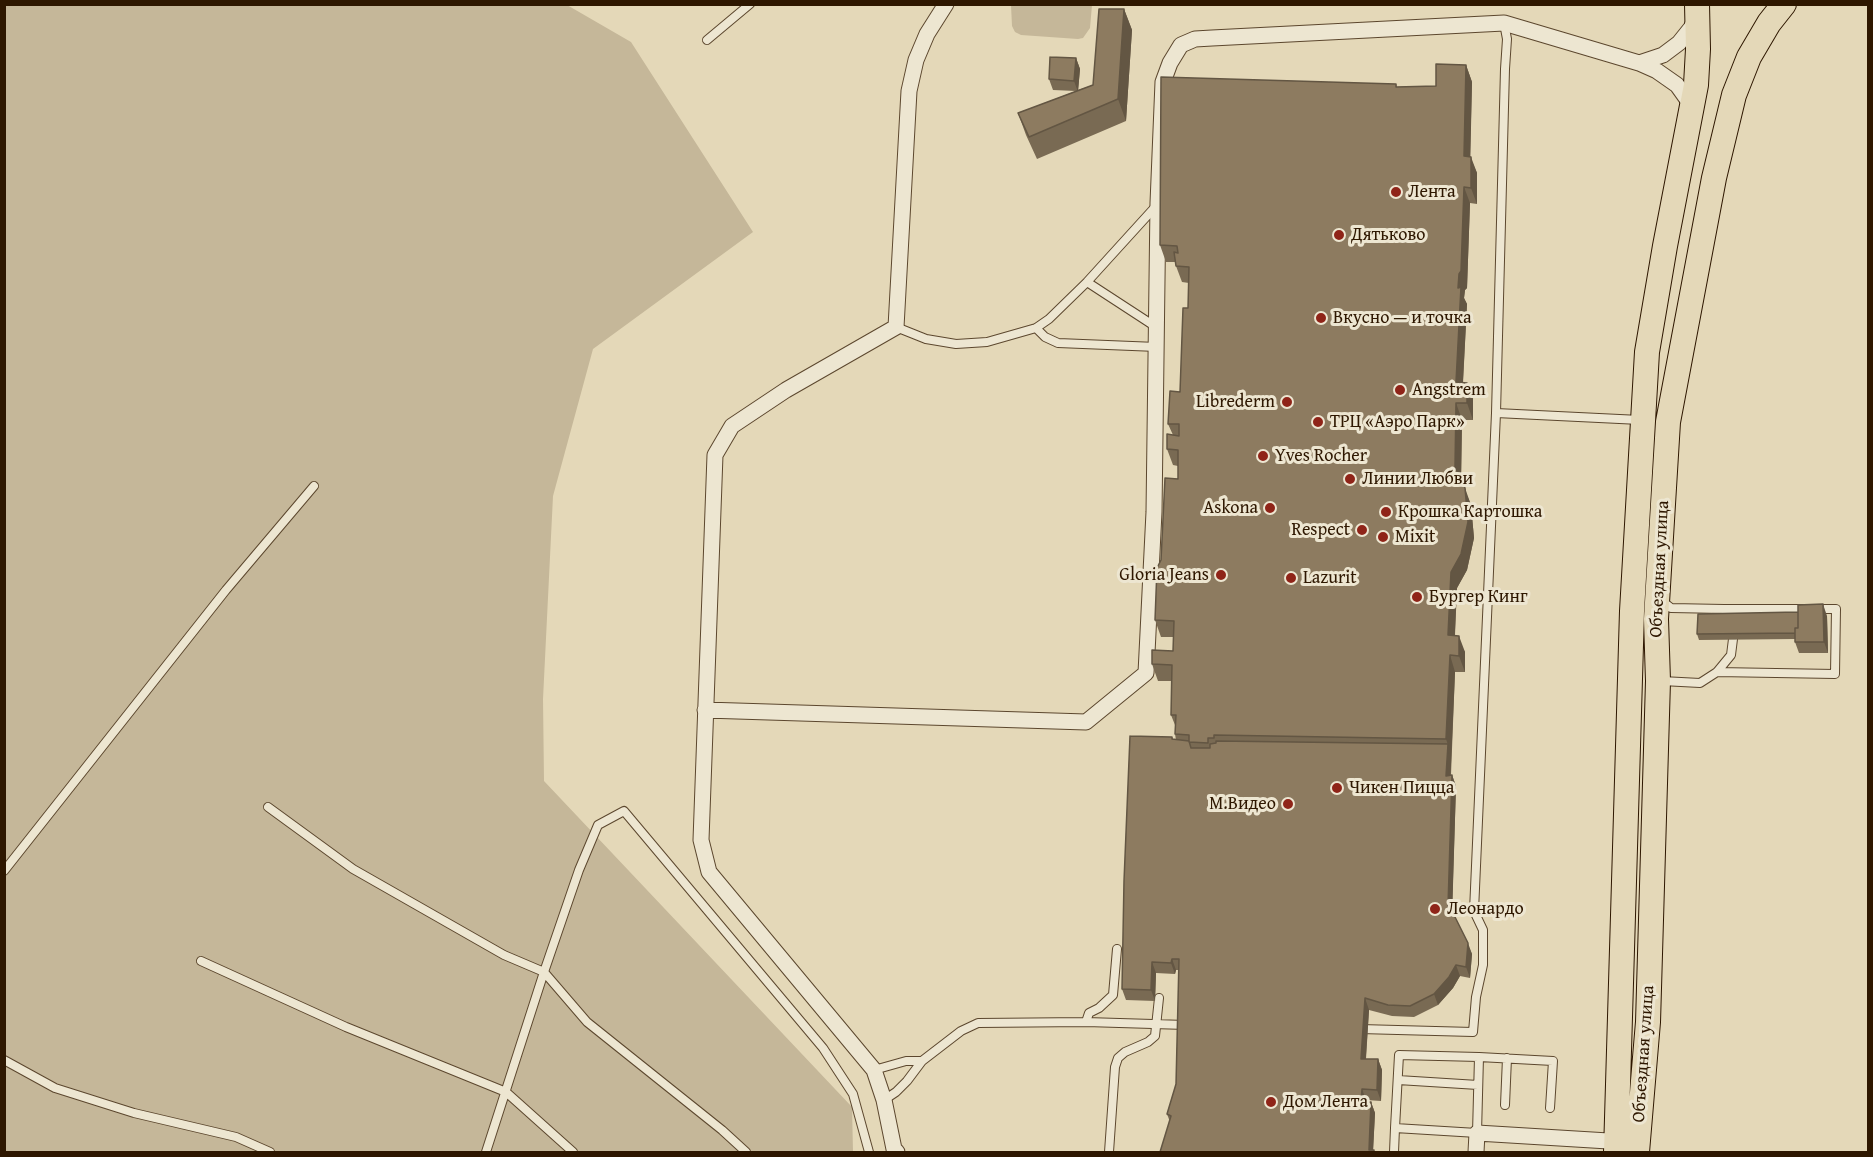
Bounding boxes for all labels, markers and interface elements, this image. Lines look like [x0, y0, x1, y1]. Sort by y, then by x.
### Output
place label: Лента [1408, 181, 1456, 203]
marker: Лента [1389, 185, 1403, 199]
place label: Дятьково [1351, 224, 1425, 246]
marker: Дятьково [1332, 228, 1346, 242]
place label: Вкусно — и точка [1333, 307, 1472, 329]
marker: Вкусно — и точка [1314, 311, 1328, 325]
place label: Angstrem [1412, 379, 1486, 401]
marker: Angstrem [1393, 383, 1407, 397]
place label: Librederm [1196, 391, 1275, 413]
marker: Librederm [1280, 395, 1294, 409]
place label: ТРЦ «Аэро Парк» [1330, 411, 1465, 433]
marker: ТРЦ «Аэро Парк» [1311, 415, 1325, 429]
place label: Yves Rocher [1275, 445, 1367, 467]
marker: Yves Rocher [1256, 449, 1270, 463]
place label: Линии Любви [1362, 468, 1473, 490]
marker: Линии Любви [1343, 472, 1357, 486]
place label: Askona [1203, 497, 1258, 519]
street label: Объездная улица [1646, 500, 1674, 638]
marker: Askona [1263, 501, 1277, 515]
place label: Крошка Картошка [1398, 501, 1542, 523]
marker: Крошка Картошка [1379, 505, 1393, 519]
place label: Respect [1292, 519, 1350, 541]
marker: Respect [1355, 523, 1369, 537]
place label: Mixit [1395, 526, 1435, 548]
marker: Mixit [1376, 530, 1390, 544]
place label: Gloria Jeans [1119, 564, 1209, 586]
place label: Lazurit [1303, 567, 1357, 589]
marker: Gloria Jeans [1214, 568, 1228, 582]
marker: Lazurit [1284, 571, 1298, 585]
place label: Бургер Кинг [1429, 586, 1528, 608]
marker: Бургер Кинг [1410, 590, 1424, 604]
place label: Чикен Пицца [1349, 777, 1454, 799]
marker: Чикен Пицца [1330, 781, 1344, 795]
place label: М.Видео [1209, 793, 1276, 815]
marker: М.Видео [1281, 797, 1295, 811]
place label: Леонардо [1447, 898, 1524, 920]
marker: Леонардо [1428, 902, 1442, 916]
street label: Объездная улица [1628, 985, 1660, 1123]
place label: Дом Лента [1283, 1091, 1368, 1113]
marker: Дом Лента [1264, 1095, 1278, 1109]

